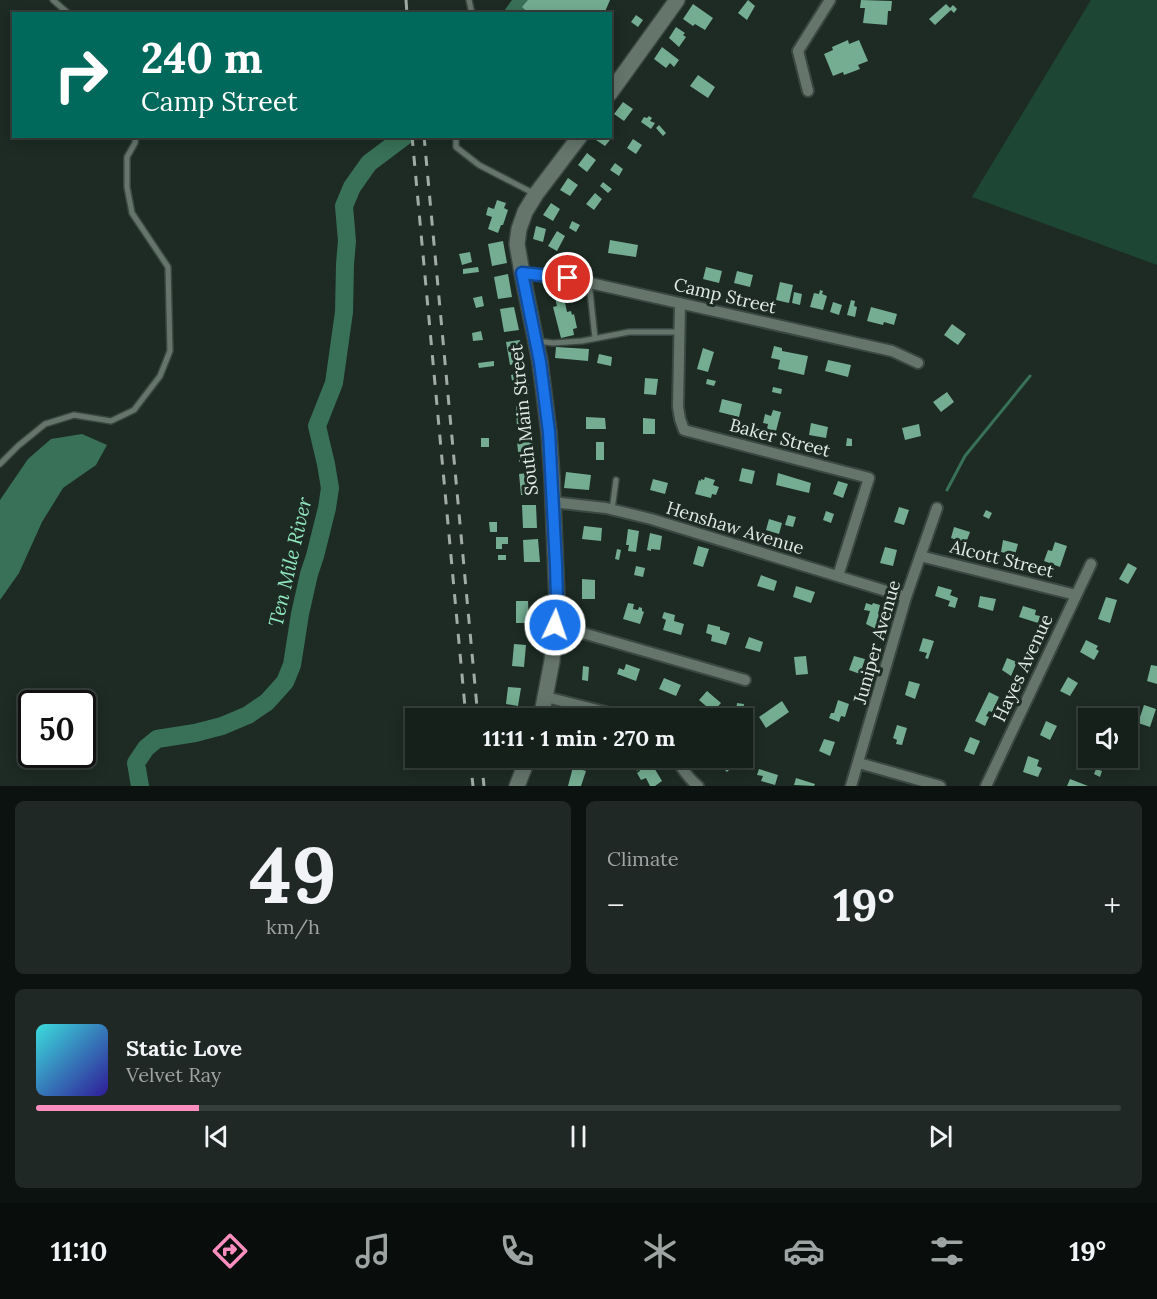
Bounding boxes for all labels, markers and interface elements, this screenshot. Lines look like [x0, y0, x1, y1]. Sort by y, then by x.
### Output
text: 240 m [141, 31, 263, 85]
icon: right [42, 36, 120, 114]
text: Camp Street [141, 84, 298, 118]
pin [542, 252, 593, 303]
icon: arrive [551, 261, 584, 294]
street label: Camp Street [672, 273, 779, 318]
street label: South Main Street [504, 343, 543, 497]
street label: Baker Street [727, 413, 833, 462]
water label: Ten Mile River [262, 494, 317, 629]
street label: Henshaw Avenue [664, 496, 807, 559]
street label: Alcott Street [947, 534, 1056, 583]
street label: Juniper Avenue [848, 577, 905, 707]
position arrow [523, 593, 587, 657]
street label: Hayes Avenue [988, 610, 1058, 725]
speed limit sign: 50 [18, 690, 96, 768]
map controls [1078, 708, 1138, 768]
button: sound [1078, 708, 1138, 768]
text: 11:11 · 1 min · 270 m [483, 724, 675, 752]
text: 49 [249, 825, 337, 924]
text: Climate [607, 846, 679, 871]
text: 19° [833, 876, 895, 933]
text: − [607, 884, 625, 926]
text: + [1103, 884, 1121, 926]
text: km/h [266, 914, 320, 939]
text: Static Love [126, 1034, 242, 1062]
text: Velvet Ray [126, 1062, 221, 1087]
icon: previous [200, 1120, 233, 1153]
icon: pause [562, 1120, 595, 1153]
icon: next [924, 1120, 957, 1153]
icon: directions [209, 1230, 251, 1272]
icon: music [352, 1230, 394, 1272]
icon: phone [496, 1230, 538, 1272]
icon: climate [639, 1230, 681, 1272]
icon: car [783, 1230, 825, 1272]
icon: filters [926, 1230, 968, 1272]
text: 11:10 [51, 1234, 108, 1268]
text: 19° [1069, 1234, 1106, 1268]

